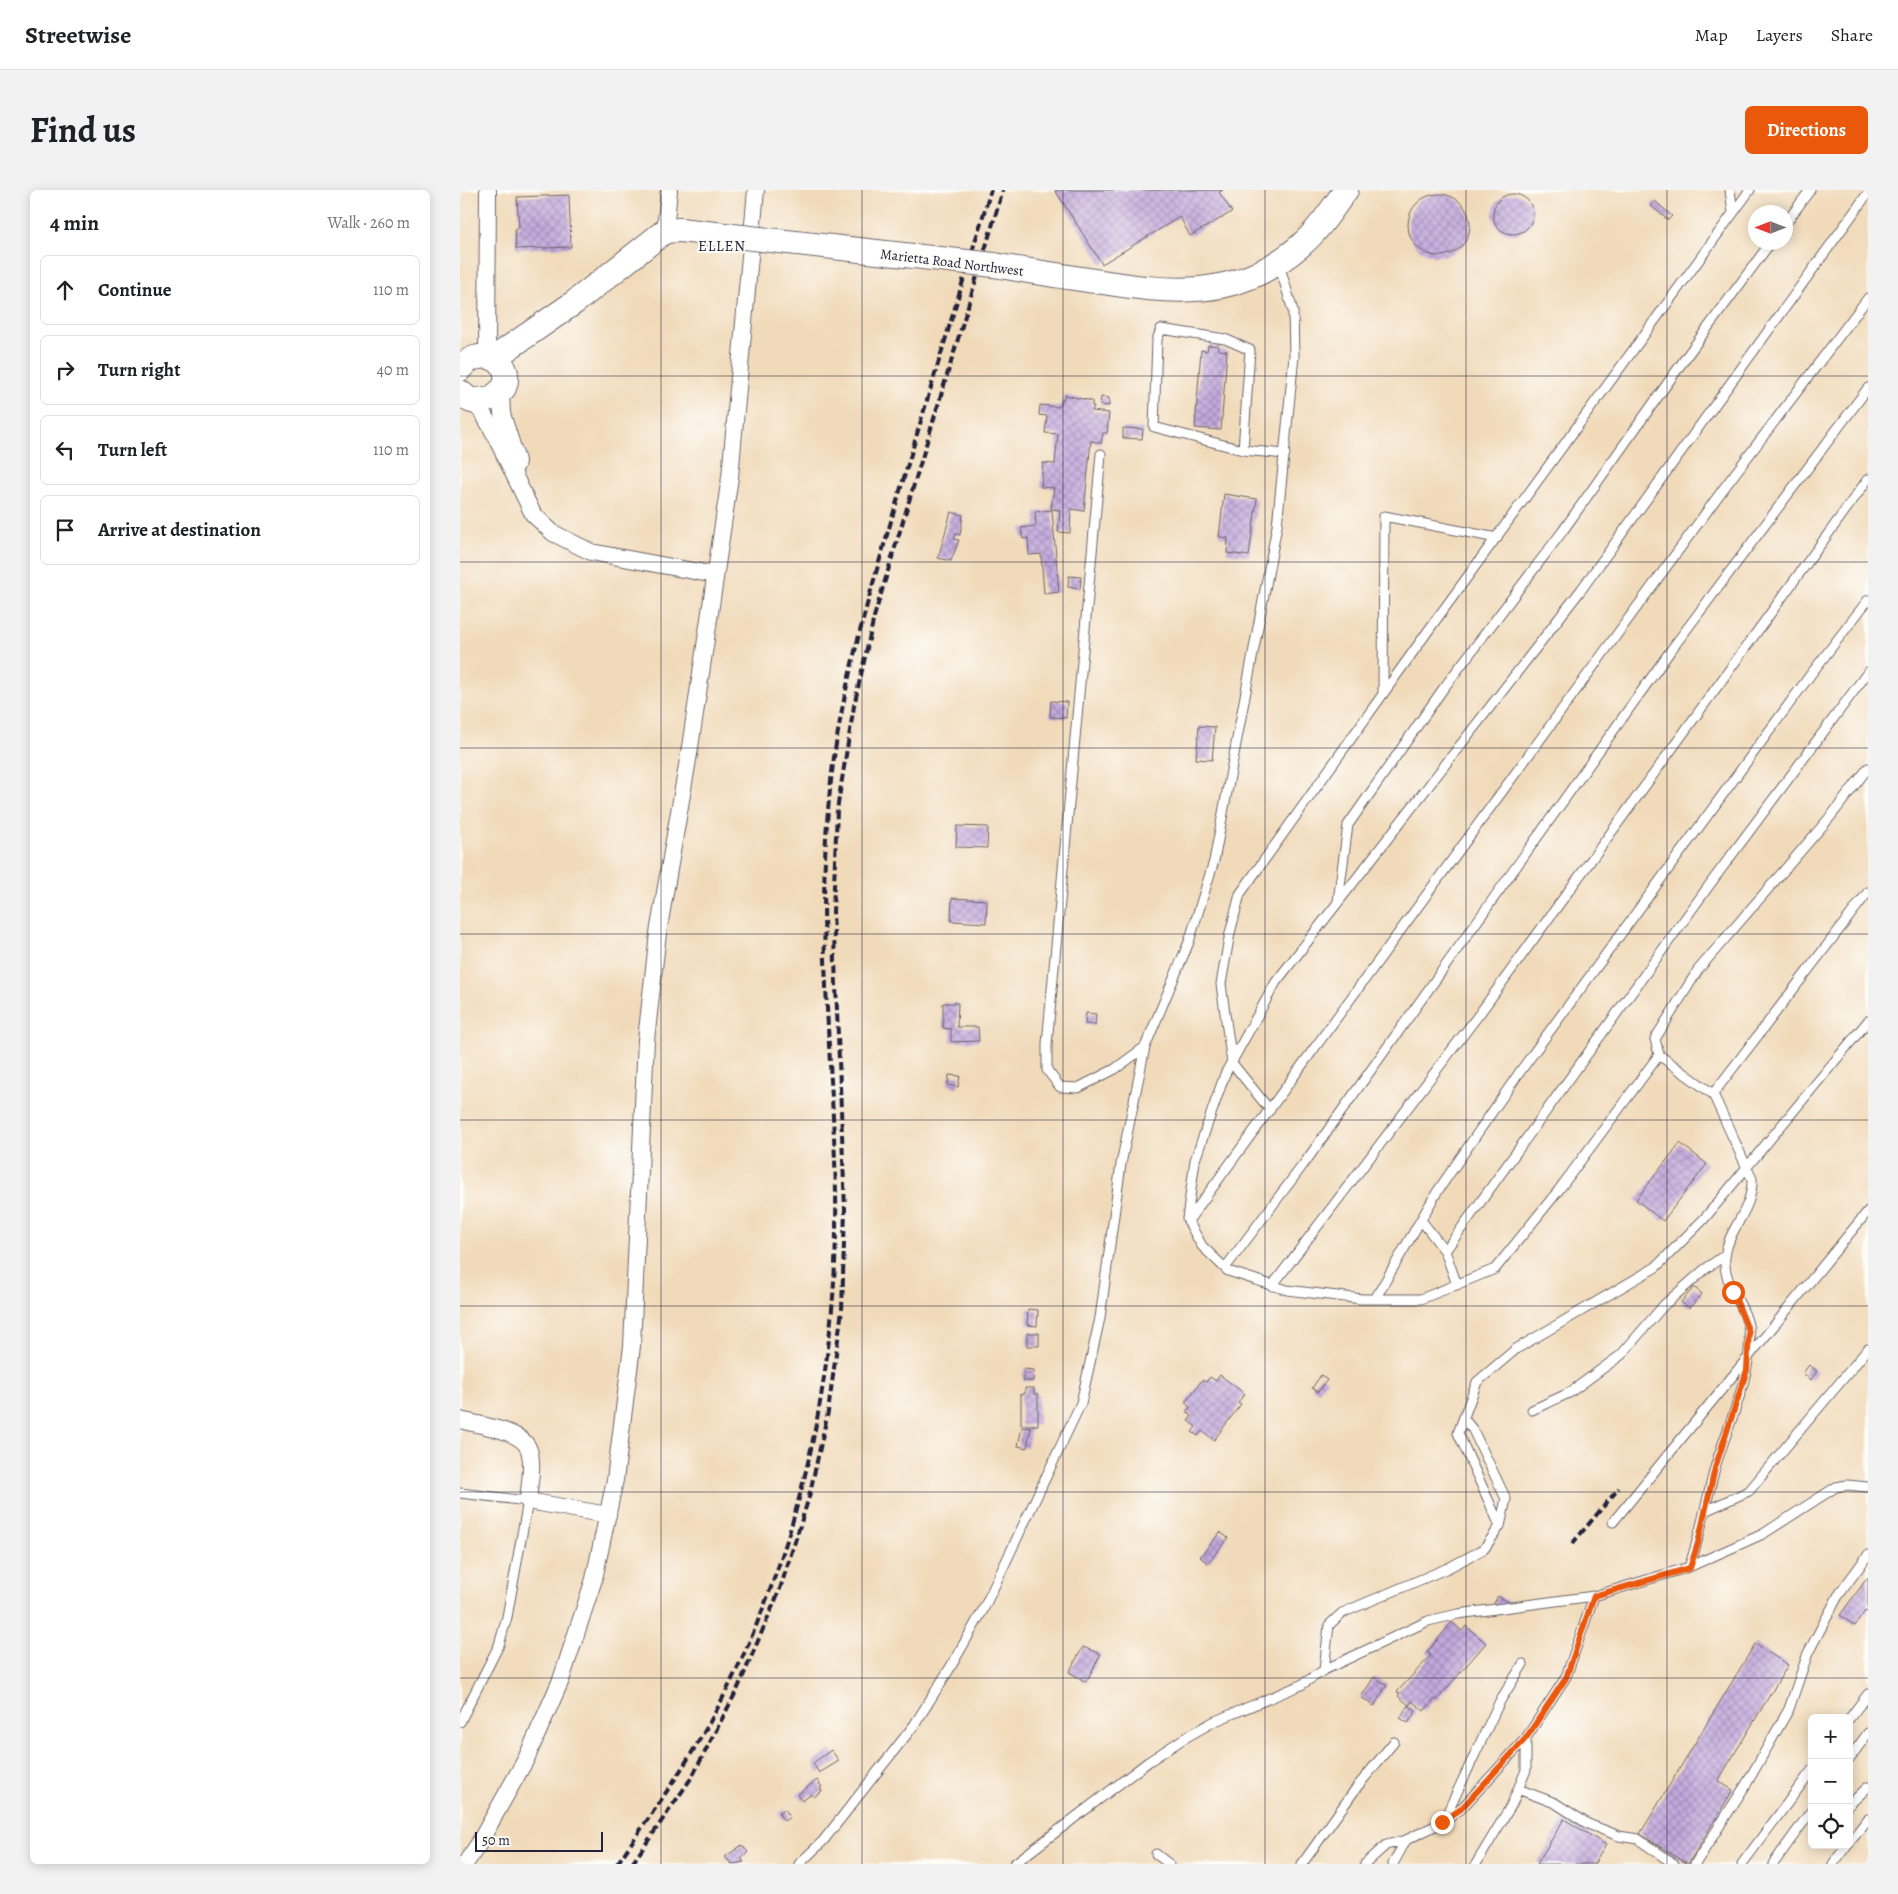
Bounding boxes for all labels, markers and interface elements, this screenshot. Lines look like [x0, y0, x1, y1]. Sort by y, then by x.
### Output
text: Streetwise [25, 19, 131, 51]
text: Map [1695, 23, 1728, 47]
text: Layers [1756, 23, 1803, 47]
text: Share [1831, 23, 1873, 47]
text: Find us [30, 106, 136, 154]
button: Directions [1745, 106, 1868, 154]
north arrow [1748, 205, 1793, 250]
text: 4 min [50, 209, 99, 237]
text: Walk · 260 m [328, 212, 410, 234]
district label: ELLEN [698, 236, 746, 256]
street label: Marietta Road Northwest [879, 244, 1025, 281]
icon: ahead [51, 276, 79, 304]
text: Continue [98, 277, 172, 303]
text: 110 m [373, 279, 409, 301]
icon: right [51, 356, 79, 384]
text: Turn right [98, 357, 180, 383]
text: 40 m [377, 359, 409, 381]
icon: left [51, 436, 79, 464]
text: Turn left [98, 437, 167, 463]
text: 110 m [373, 439, 409, 461]
icon: arrive [51, 516, 79, 544]
text: Arrive at destination [98, 517, 261, 543]
route start [1722, 1281, 1745, 1304]
map controls [1808, 1714, 1853, 1849]
button: + [1808, 1714, 1853, 1759]
button: − [1808, 1759, 1853, 1804]
button: locate [1808, 1804, 1853, 1849]
route end [1431, 1811, 1454, 1834]
scale bar [475, 1829, 602, 1852]
text: 50 m [482, 1831, 510, 1850]

